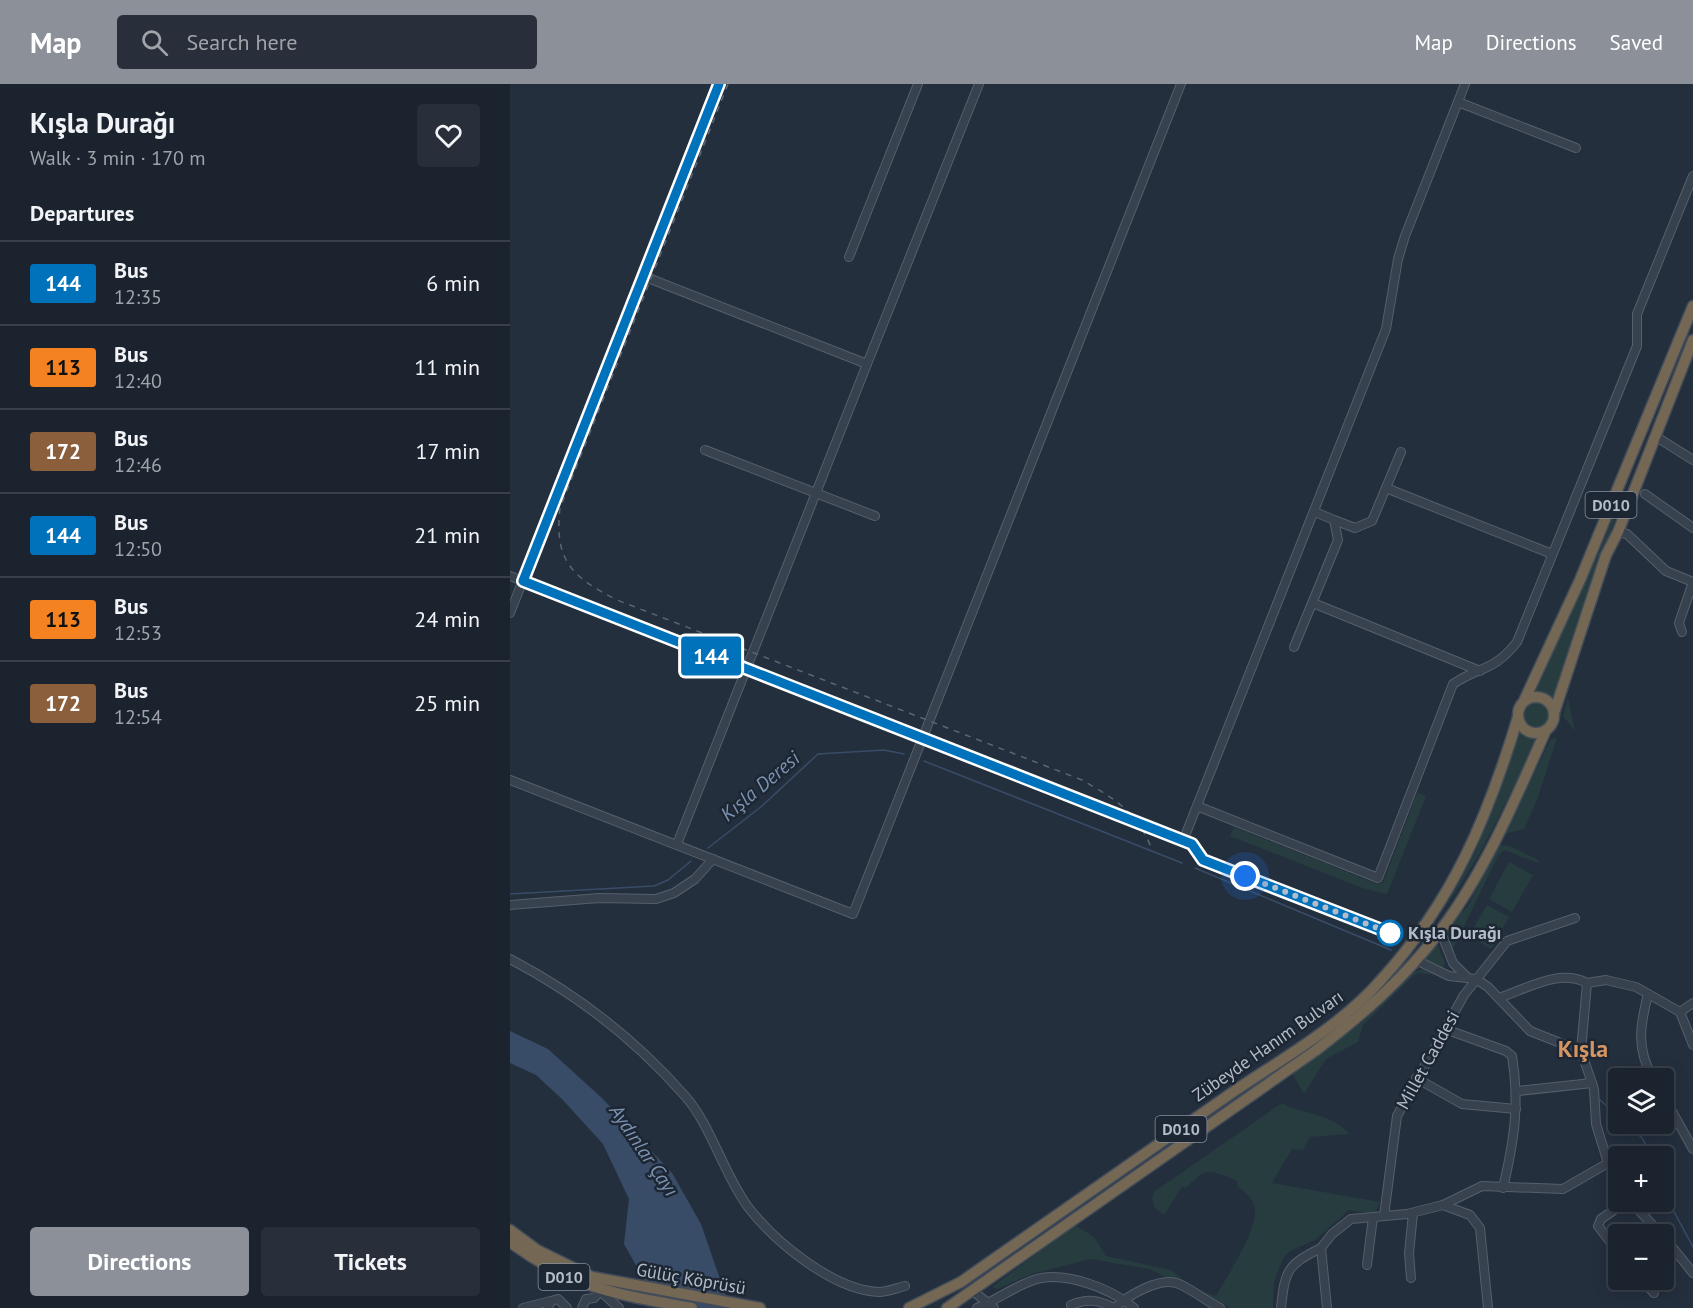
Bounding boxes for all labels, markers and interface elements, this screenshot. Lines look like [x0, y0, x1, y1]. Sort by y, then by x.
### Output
search box [117, 15, 537, 69]
text: Map [30, 24, 81, 61]
icon: search [138, 26, 171, 59]
text: Search here [186, 28, 297, 56]
text: Map [1414, 29, 1453, 56]
text: Directions [1486, 29, 1577, 56]
text: Saved [1610, 29, 1663, 56]
text: Kışla Durağı [30, 104, 175, 141]
button: heart [417, 104, 480, 167]
text: Walk · 3 min · 170 m [30, 145, 206, 171]
text: Departures [30, 199, 134, 227]
text: Bus [114, 256, 148, 284]
text: 6 min [426, 269, 480, 297]
text: 144 [45, 270, 81, 297]
text: 12:35 [114, 284, 162, 310]
text: Bus [114, 340, 148, 368]
text: 11 min [414, 353, 480, 381]
text: 113 [45, 354, 81, 381]
text: 12:40 [114, 368, 162, 394]
text: Bus [114, 424, 148, 452]
text: 17 min [416, 437, 480, 465]
text: 172 [45, 438, 81, 465]
text: 12:46 [114, 452, 162, 478]
road number: D010 [1586, 492, 1636, 518]
text: Bus [114, 508, 148, 536]
text: 21 min [414, 521, 480, 549]
text: 144 [45, 522, 81, 549]
text: 12:50 [114, 536, 162, 562]
text: Bus [114, 592, 148, 620]
text: 24 min [414, 605, 480, 633]
text: 113 [45, 606, 81, 633]
text: 12:53 [114, 620, 162, 646]
line badge: 144 [676, 636, 746, 676]
text: 144 [693, 643, 729, 670]
text: Bus [114, 676, 148, 704]
text: 25 min [414, 689, 480, 717]
text: 172 [45, 690, 81, 717]
text: 12:54 [114, 704, 162, 730]
water label: Kışla Deresi [715, 745, 806, 827]
your location [1230, 861, 1260, 891]
marker: Kışla Durağı [1377, 920, 1403, 946]
place label: Kışla Durağı [1408, 921, 1501, 944]
street label: Zübeyde Hanım Bulvarı [1188, 985, 1348, 1106]
street label: Millet Caddesi [1391, 1006, 1464, 1113]
district label: Kışla [1558, 1033, 1608, 1064]
map controls [1608, 1068, 1674, 1290]
button: layers [1608, 1068, 1674, 1134]
water label: Aydınlar Çayı [603, 1098, 684, 1201]
road number: D010 [1156, 1116, 1206, 1142]
button: + [1608, 1146, 1674, 1212]
button: − [1608, 1224, 1674, 1290]
button: Directions [30, 1227, 249, 1296]
button: Tickets [261, 1227, 480, 1296]
street label: Gülüç Köprüsü [635, 1258, 748, 1299]
road number: D010 [538, 1264, 590, 1290]

